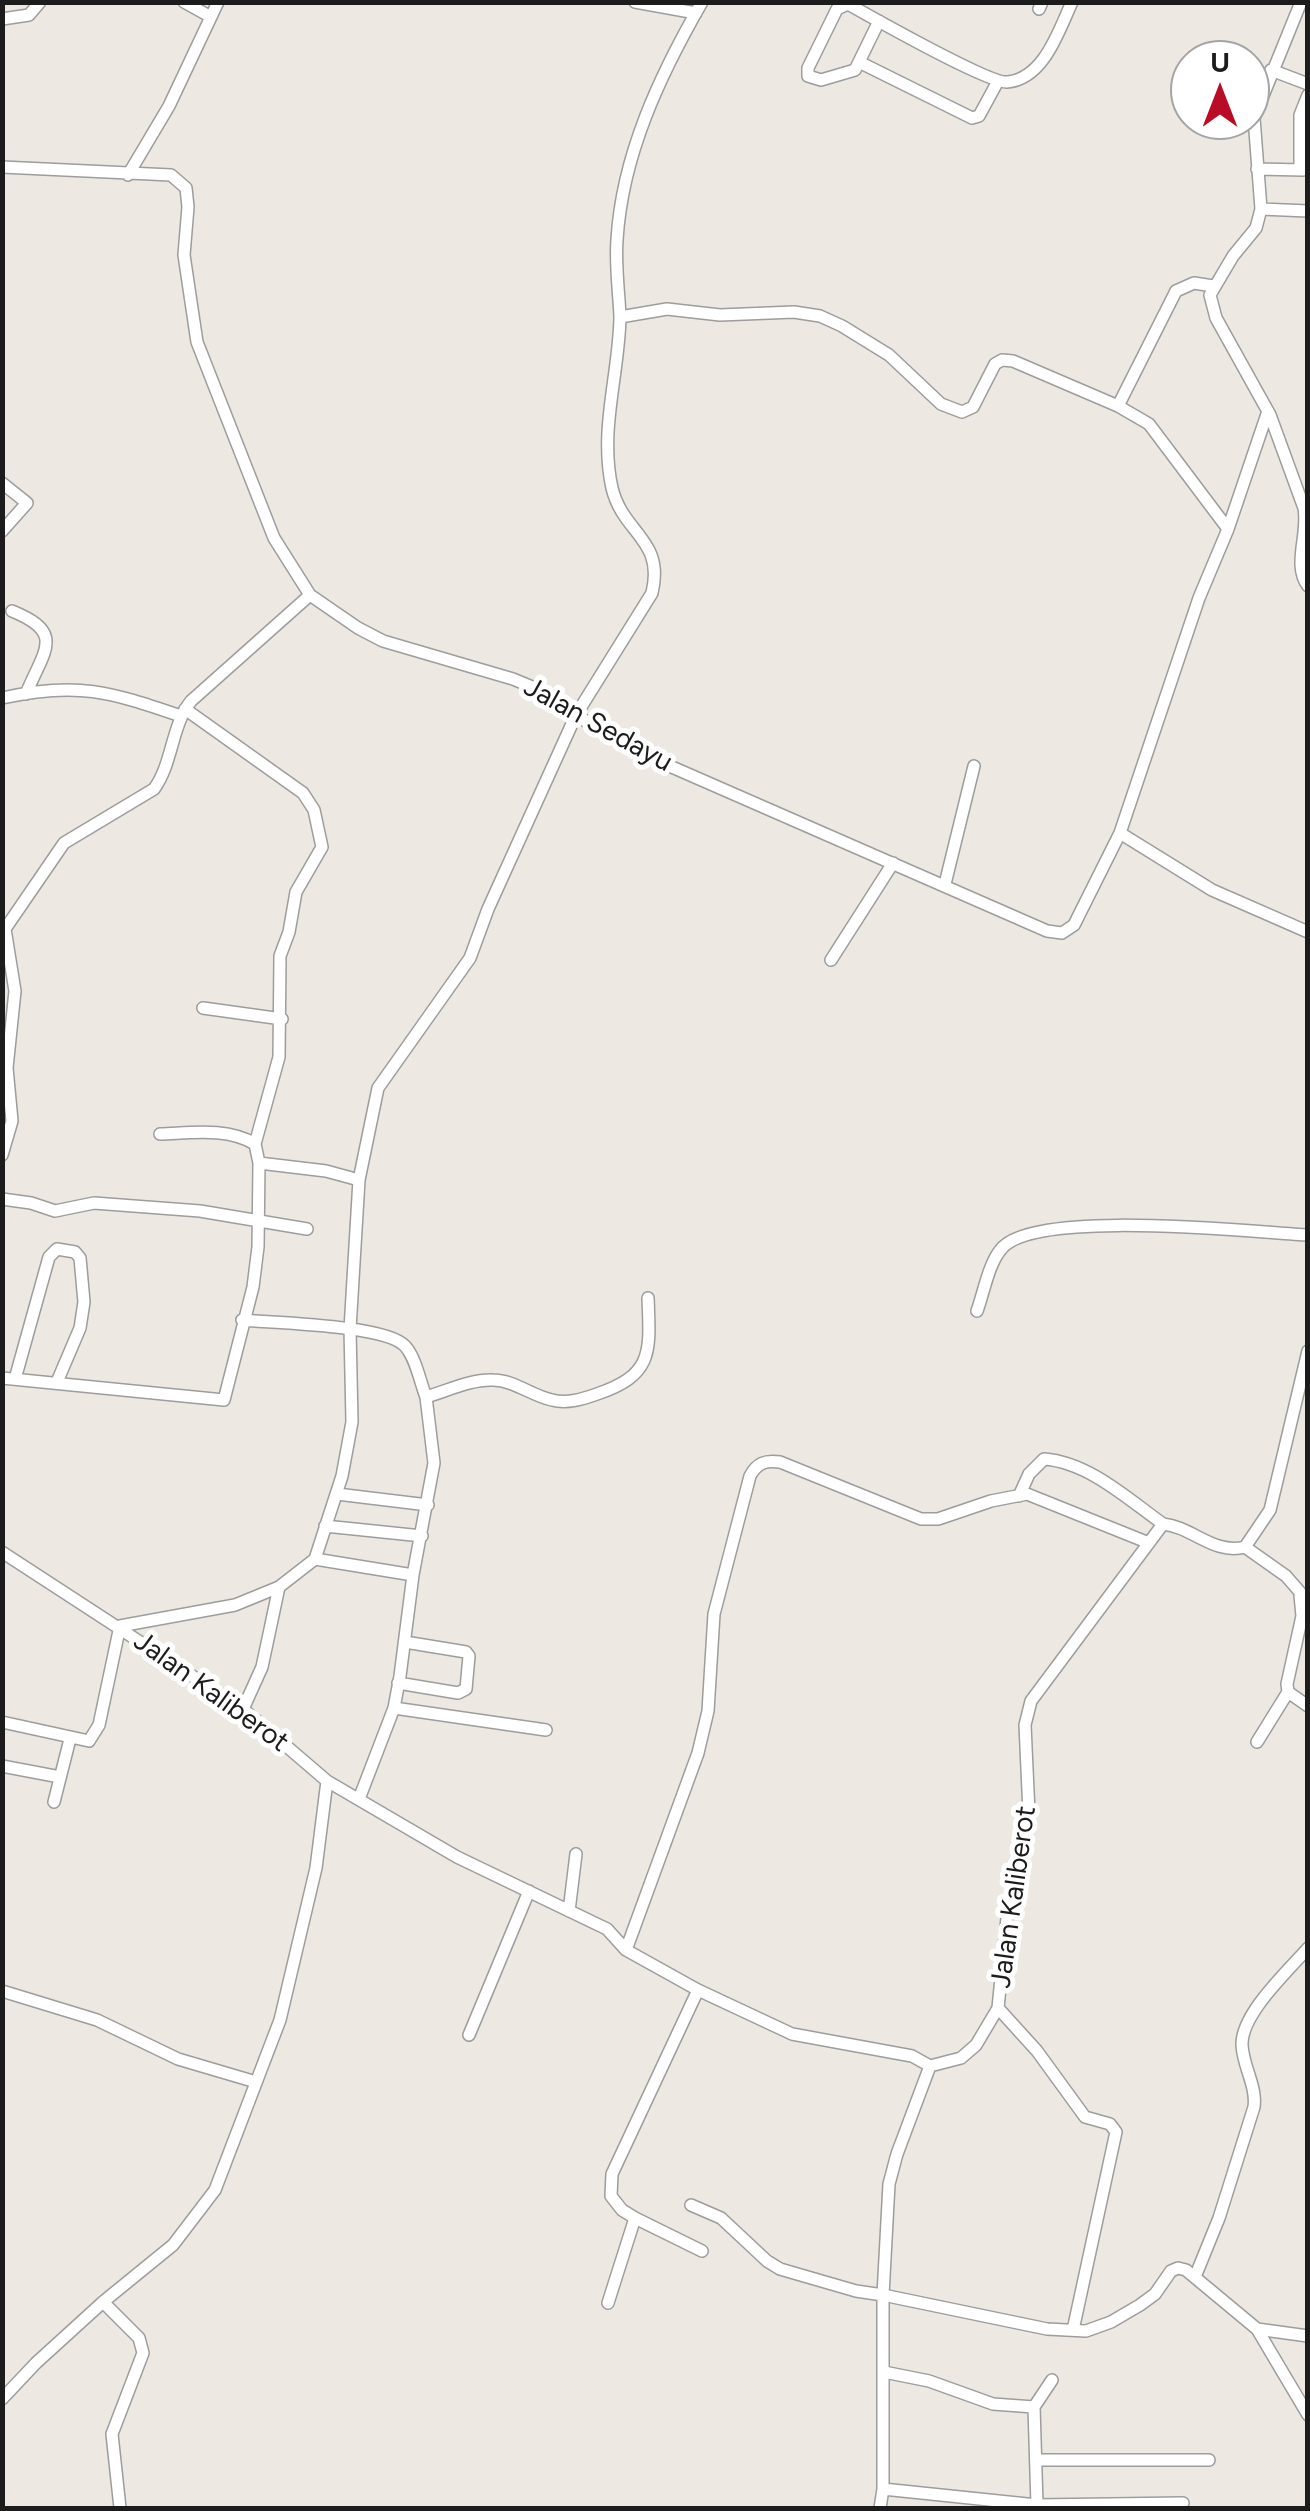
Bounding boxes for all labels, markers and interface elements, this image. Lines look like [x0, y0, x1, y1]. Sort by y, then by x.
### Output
north arrow [1170, 40, 1270, 140]
text: U [1210, 45, 1230, 79]
street label: Jalan Sedayu [518, 670, 678, 780]
street label: Jalan Kaliberot [127, 1624, 295, 1760]
street label: Jalan Kaliberot [985, 1804, 1043, 1990]

